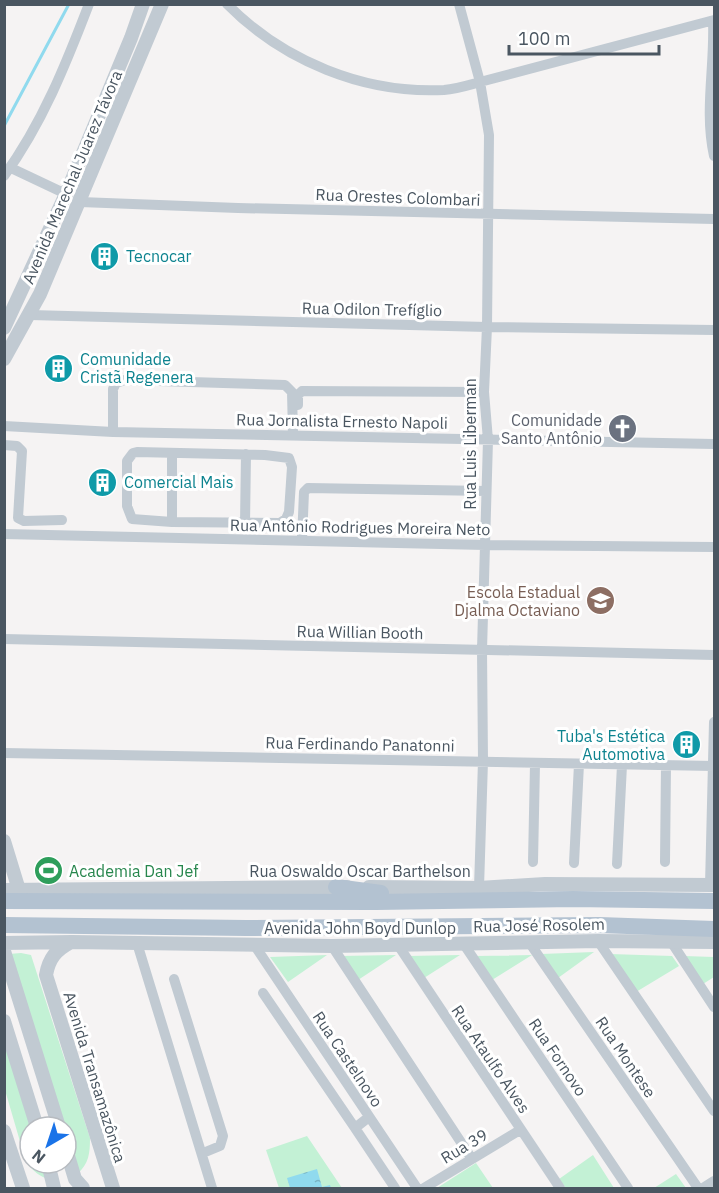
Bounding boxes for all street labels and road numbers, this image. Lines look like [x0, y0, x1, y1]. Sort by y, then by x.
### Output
street label: Avenida Marechal Juarez Távora [18, 67, 126, 287]
street label: Rua Orestes Colombari [315, 184, 481, 210]
street label: Rua Odilon Trefíglio [302, 298, 442, 320]
street label: Rua Luis Liberman [460, 378, 480, 510]
street label: Rua Jornalista Ernesto Napoli [236, 409, 448, 433]
street label: Rua Antônio Rodrigues Moreira Neto [230, 515, 490, 539]
street label: Rua Willian Booth [296, 621, 424, 643]
street label: Rua Ferdinando Panatonni [265, 732, 455, 756]
street label: Rua Oswaldo Oscar Barthelson [249, 861, 471, 881]
street label: Rua José Rosolem [473, 914, 605, 936]
street label: Avenida John Boyd Dunlop [264, 918, 456, 938]
street label: Avenida Transamazônica [59, 989, 131, 1165]
street label: Rua Ataulfo Alves [447, 1001, 535, 1117]
street label: Rua Castelnovo [309, 1007, 387, 1111]
street label: Rua Montese [592, 1013, 661, 1102]
street label: Rua Fornovo [525, 1014, 591, 1100]
street label: Rua 39 [437, 1124, 491, 1168]

